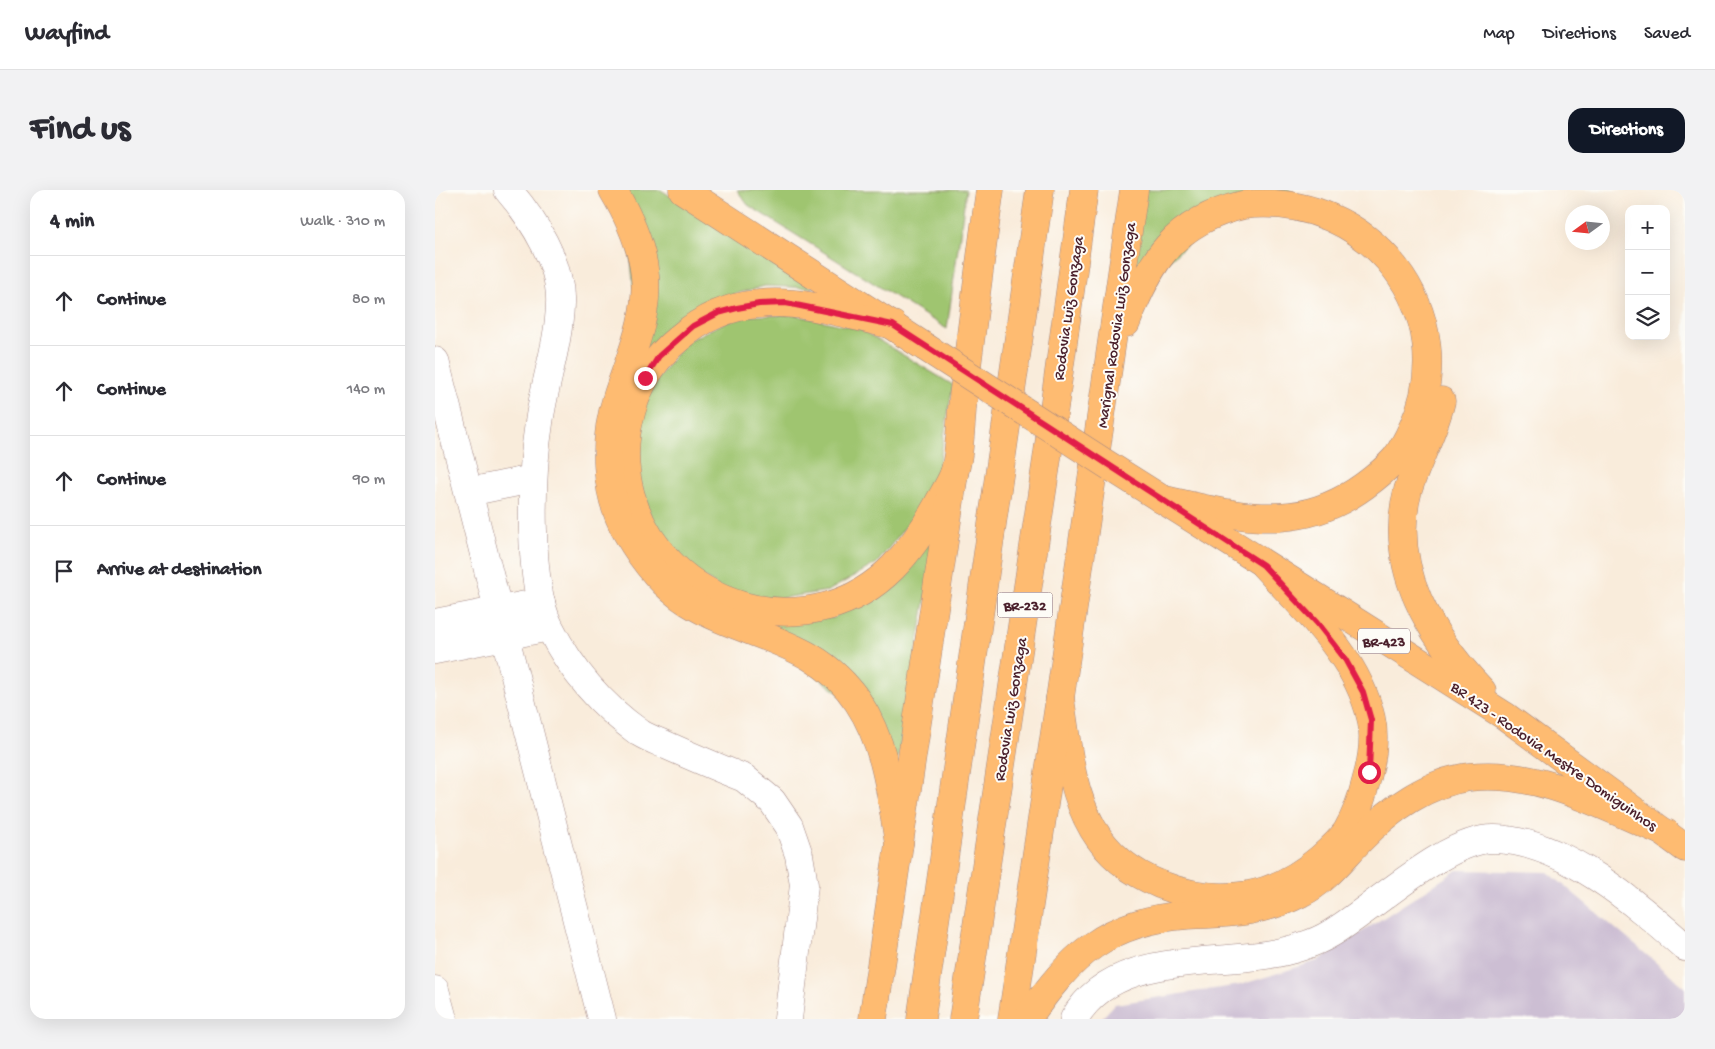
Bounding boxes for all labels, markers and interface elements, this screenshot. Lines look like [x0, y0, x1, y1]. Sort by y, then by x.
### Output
text: Wayfind [25, 20, 109, 49]
text: Map [1483, 24, 1515, 45]
text: Directions [1543, 24, 1616, 45]
text: Saved [1644, 24, 1690, 45]
button: Directions [1568, 108, 1685, 153]
text: Find us [30, 110, 130, 151]
north arrow [1565, 205, 1610, 250]
map controls [1625, 205, 1670, 340]
button: + [1625, 205, 1670, 250]
text: 4 min [50, 210, 94, 235]
text: Walk · 310 m [300, 213, 385, 232]
street label: Marignal Rodovia Luiz Gonzaga [1095, 220, 1142, 429]
street label: Rodovia Luiz Gonzaga [1051, 234, 1090, 382]
button: − [1625, 250, 1670, 295]
icon: ahead [50, 287, 78, 315]
text: Continue [97, 289, 166, 312]
text: 80 m [352, 291, 385, 310]
button: layers [1625, 295, 1670, 340]
route end [634, 367, 657, 390]
icon: ahead [50, 377, 78, 405]
text: Continue [97, 379, 166, 402]
text: 140 m [347, 381, 385, 400]
icon: ahead [50, 467, 78, 495]
text: Continue [97, 469, 166, 492]
text: 90 m [353, 471, 385, 490]
icon: arrive [50, 557, 78, 585]
text: Arrive at destination [97, 559, 261, 582]
road number: BR-232 [997, 592, 1053, 618]
road number: BR-423 [1358, 628, 1410, 654]
street label: Rodovia Luiz Gonzaga [992, 635, 1033, 783]
street label: BR 423 - Rodovia Mestre Domiguinhos [1445, 678, 1661, 837]
route start [1358, 761, 1381, 784]

